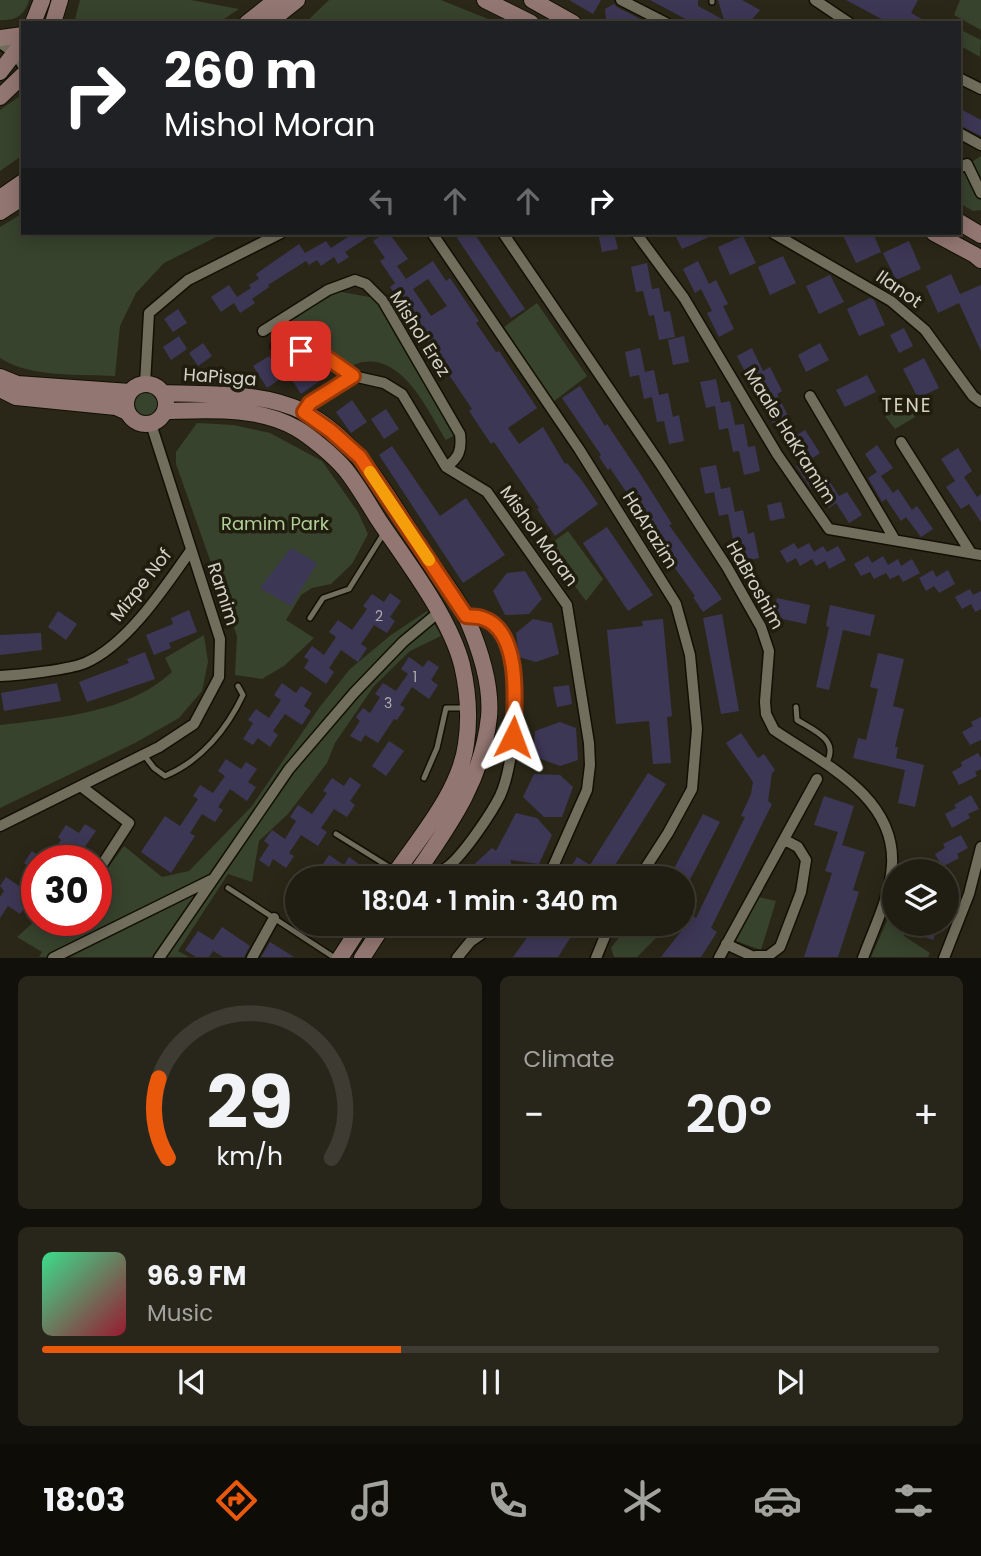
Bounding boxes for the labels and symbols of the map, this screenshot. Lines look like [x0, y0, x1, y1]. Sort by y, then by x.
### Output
street label: Ilanot [871, 264, 927, 313]
street label: Mishol Erez [384, 286, 457, 381]
pin [271, 321, 331, 381]
street label: HaPisga [183, 361, 257, 392]
street label: Maale HaKramim [738, 363, 842, 509]
district label: TENE [881, 392, 933, 419]
street label: Mishol Moran [494, 480, 584, 591]
street label: HaArazim [617, 486, 684, 573]
park label: Ramim Park [221, 511, 330, 536]
street label: HaBroshim [721, 536, 790, 634]
street label: Mizpe Nof [104, 543, 177, 626]
street label: Ramim [202, 559, 245, 628]
house number: 2 [375, 606, 383, 626]
house number: 1 [413, 667, 417, 687]
house number: 3 [384, 693, 392, 713]
position arrow [476, 700, 550, 774]
speed limit sign: 30 [21, 845, 112, 936]

